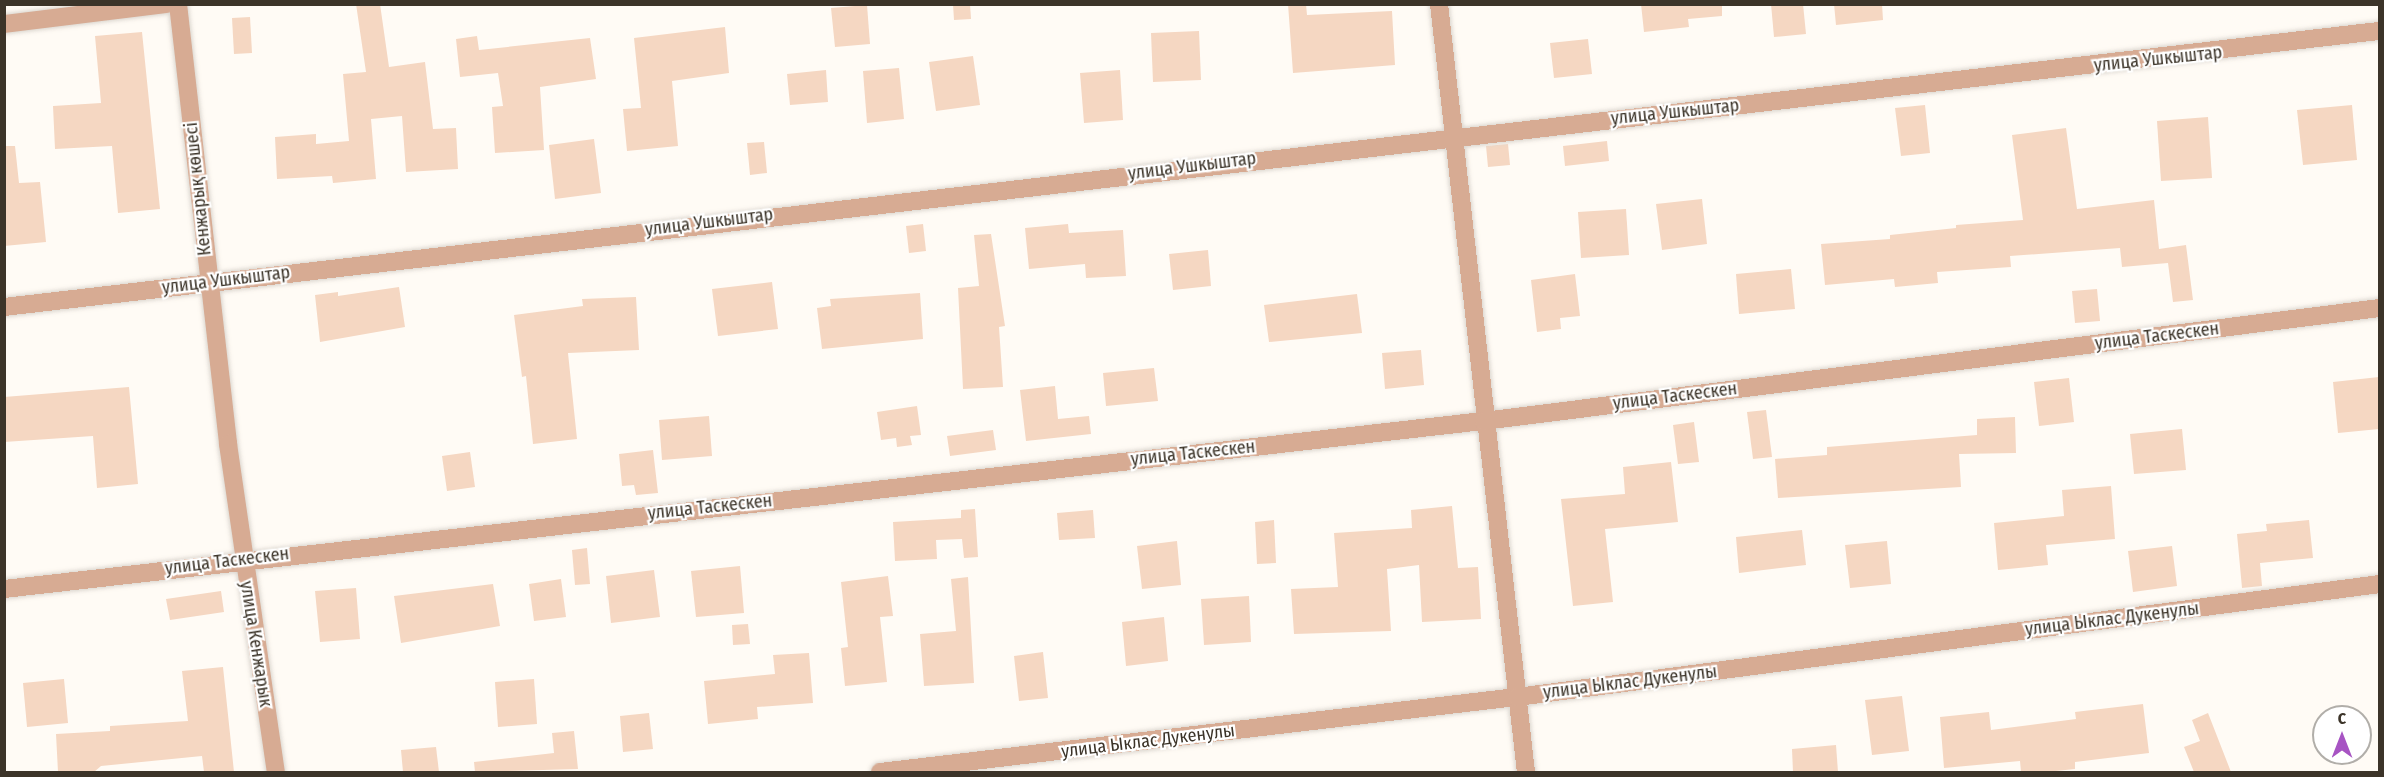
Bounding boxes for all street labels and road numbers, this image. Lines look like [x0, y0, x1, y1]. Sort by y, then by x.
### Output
street label: улица Ушкыштар [2093, 42, 2223, 76]
street label: улица Ушкыштар [1610, 95, 1740, 129]
street label: Кенжарық көшесі [180, 121, 216, 257]
street label: улица Ушкыштар [1127, 147, 1257, 185]
street label: улица Ушкыштар [644, 203, 774, 241]
street label: улица Ушкыштар [161, 261, 291, 299]
street label: улица Таскескен [2094, 318, 2220, 354]
street label: улица Таскескен [1612, 378, 1738, 414]
street label: улица Таскескен [1130, 436, 1256, 470]
street label: улица Таскескен [647, 490, 773, 524]
street label: улица Таскескен [164, 543, 290, 579]
street label: улица Кенжарык [235, 579, 277, 709]
street label: улица Ыклас Дукенулы [2024, 598, 2200, 640]
street label: улица Ыклас Дукенулы [1542, 661, 1718, 703]
street label: улица Ыклас Дукенулы [1060, 720, 1236, 762]

